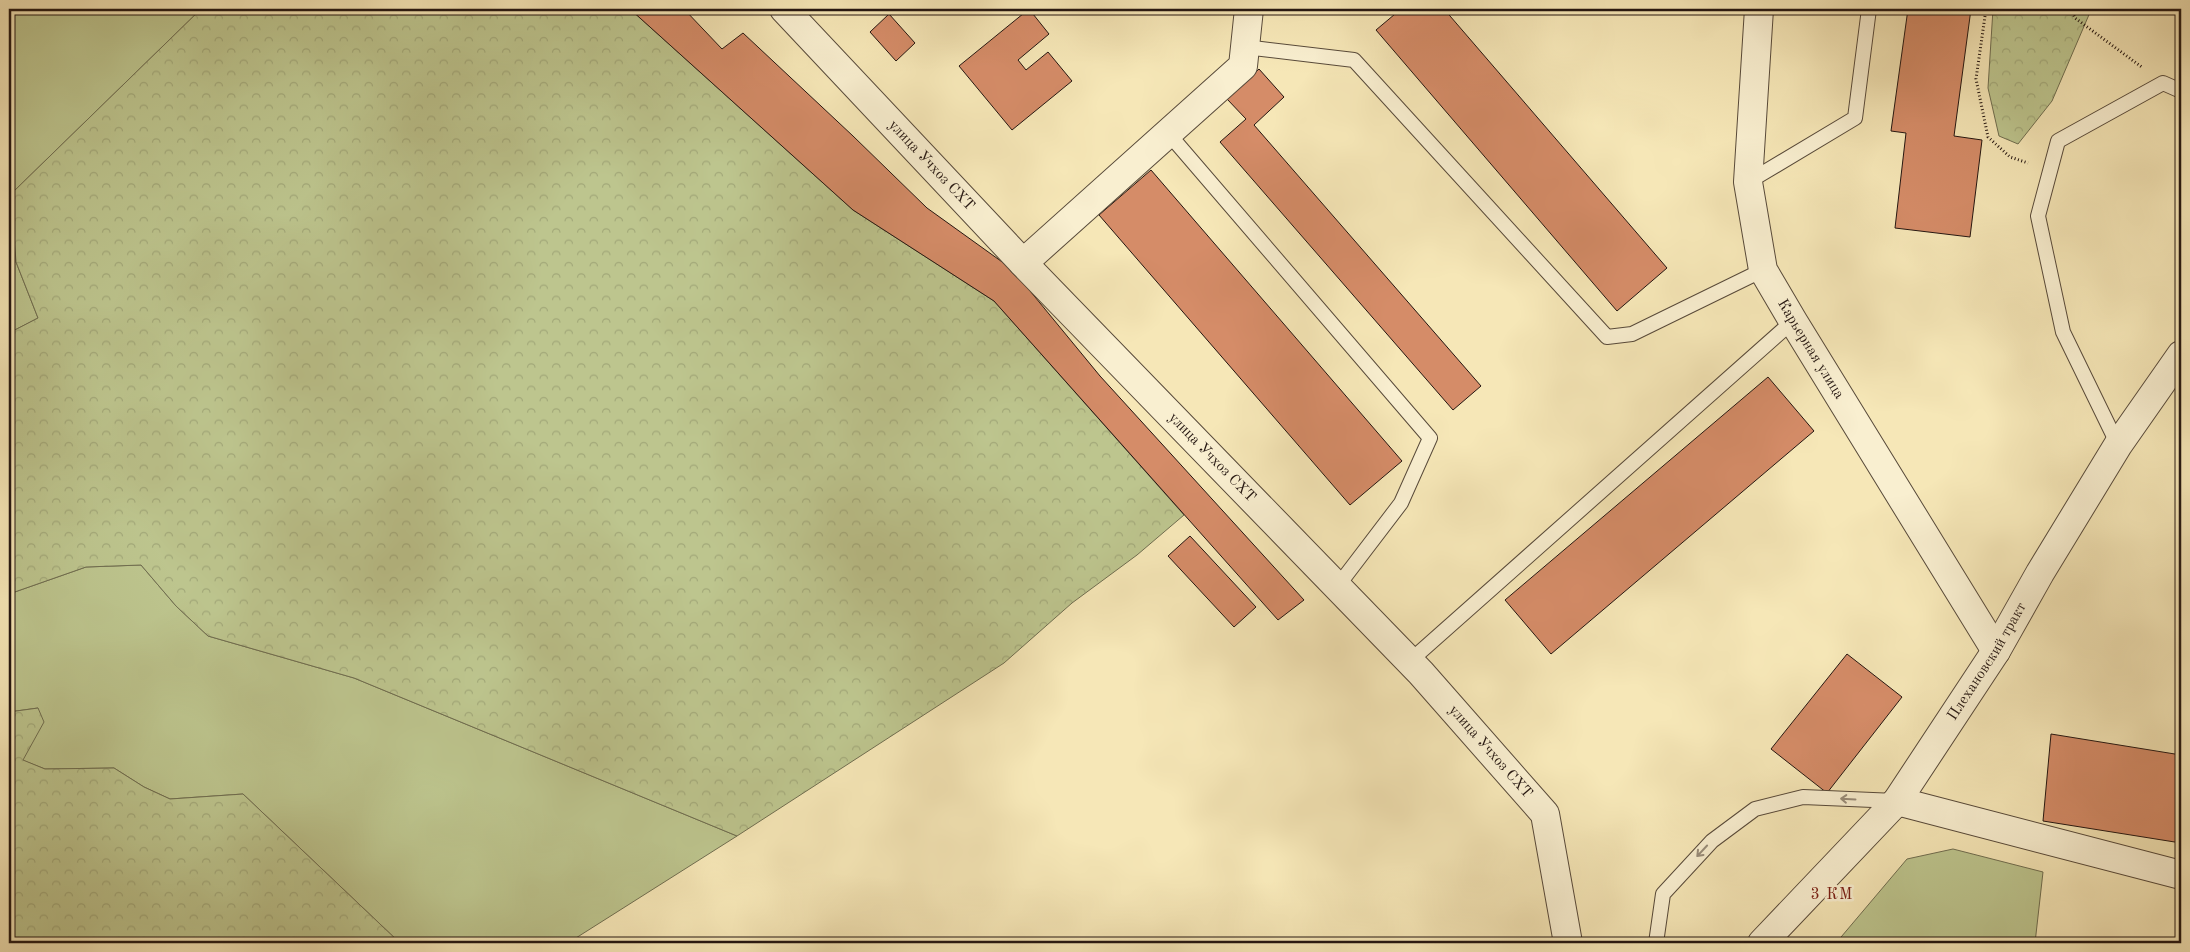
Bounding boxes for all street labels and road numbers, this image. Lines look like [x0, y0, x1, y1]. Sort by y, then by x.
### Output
street label: улица Учхоз СХТ [885, 117, 977, 214]
street label: Карьерная улица [1774, 297, 1847, 402]
street label: улица Учхоз СХТ [1165, 410, 1258, 505]
street label: Плехановский тракт [1945, 600, 2029, 723]
street label: улица Учхоз СХТ [1446, 702, 1535, 801]

